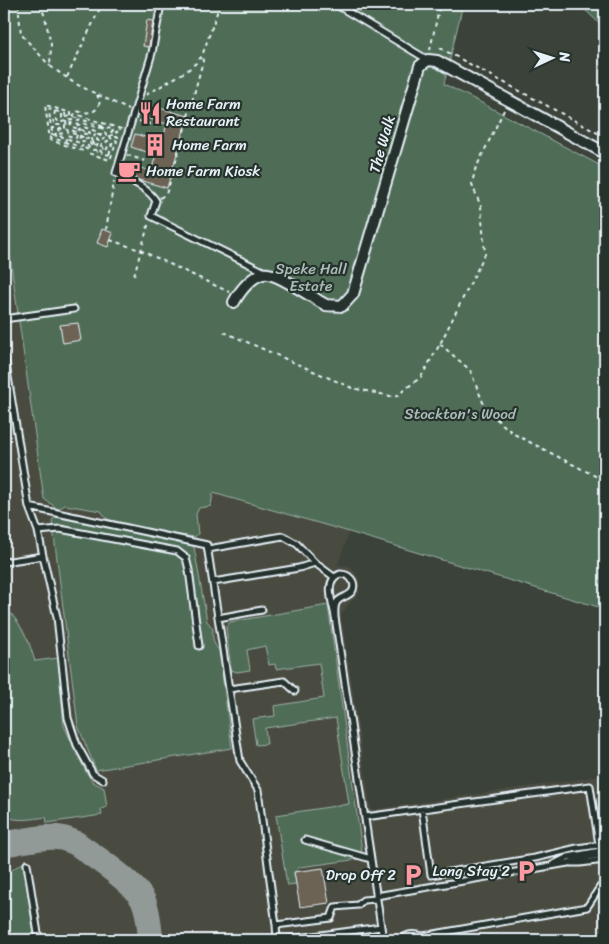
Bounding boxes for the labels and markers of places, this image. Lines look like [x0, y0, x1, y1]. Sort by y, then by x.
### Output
place label: Home Farm Restaurant [166, 91, 241, 134]
restaurant icon: Home Farm Restaurant [137, 100, 163, 126]
building icon: Home Farm [142, 132, 168, 158]
place label: Home Farm [172, 132, 247, 158]
cafe icon: Home Farm Kiosk [116, 158, 142, 184]
place label: Home Farm Kiosk [146, 158, 260, 184]
place label: Long Stay 2 [433, 858, 510, 884]
parking icon: Long Stay 2 [513, 858, 539, 884]
place label: Drop Off 2 [326, 862, 396, 888]
parking icon: Drop Off 2 [400, 862, 426, 888]

